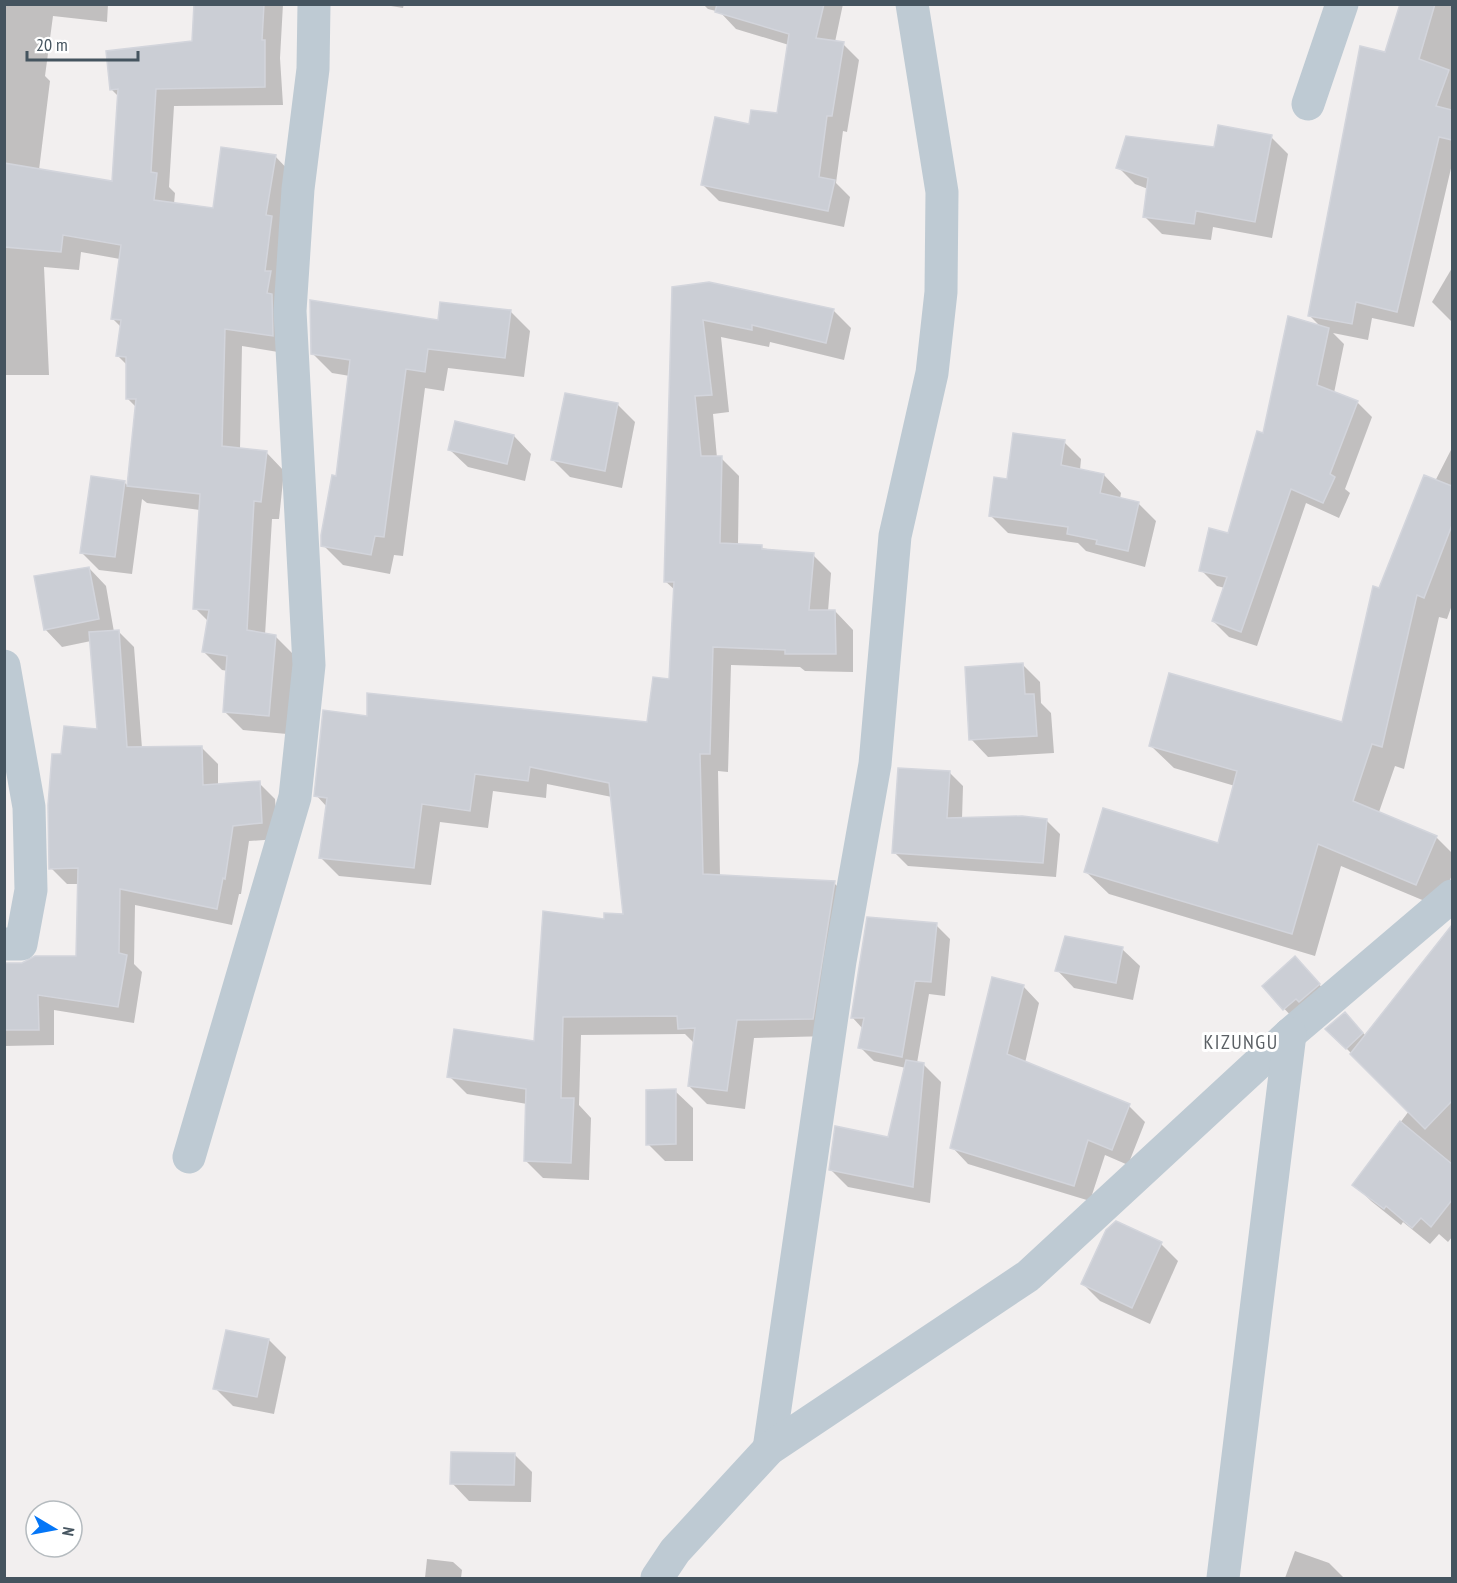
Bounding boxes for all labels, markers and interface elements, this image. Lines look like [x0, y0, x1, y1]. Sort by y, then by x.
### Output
scale bar [27, 24, 138, 62]
text: 20 m [36, 33, 68, 56]
district label: KIZUNGU [1203, 1029, 1279, 1055]
north arrow [24, 1499, 84, 1559]
text: N [58, 1526, 79, 1538]

